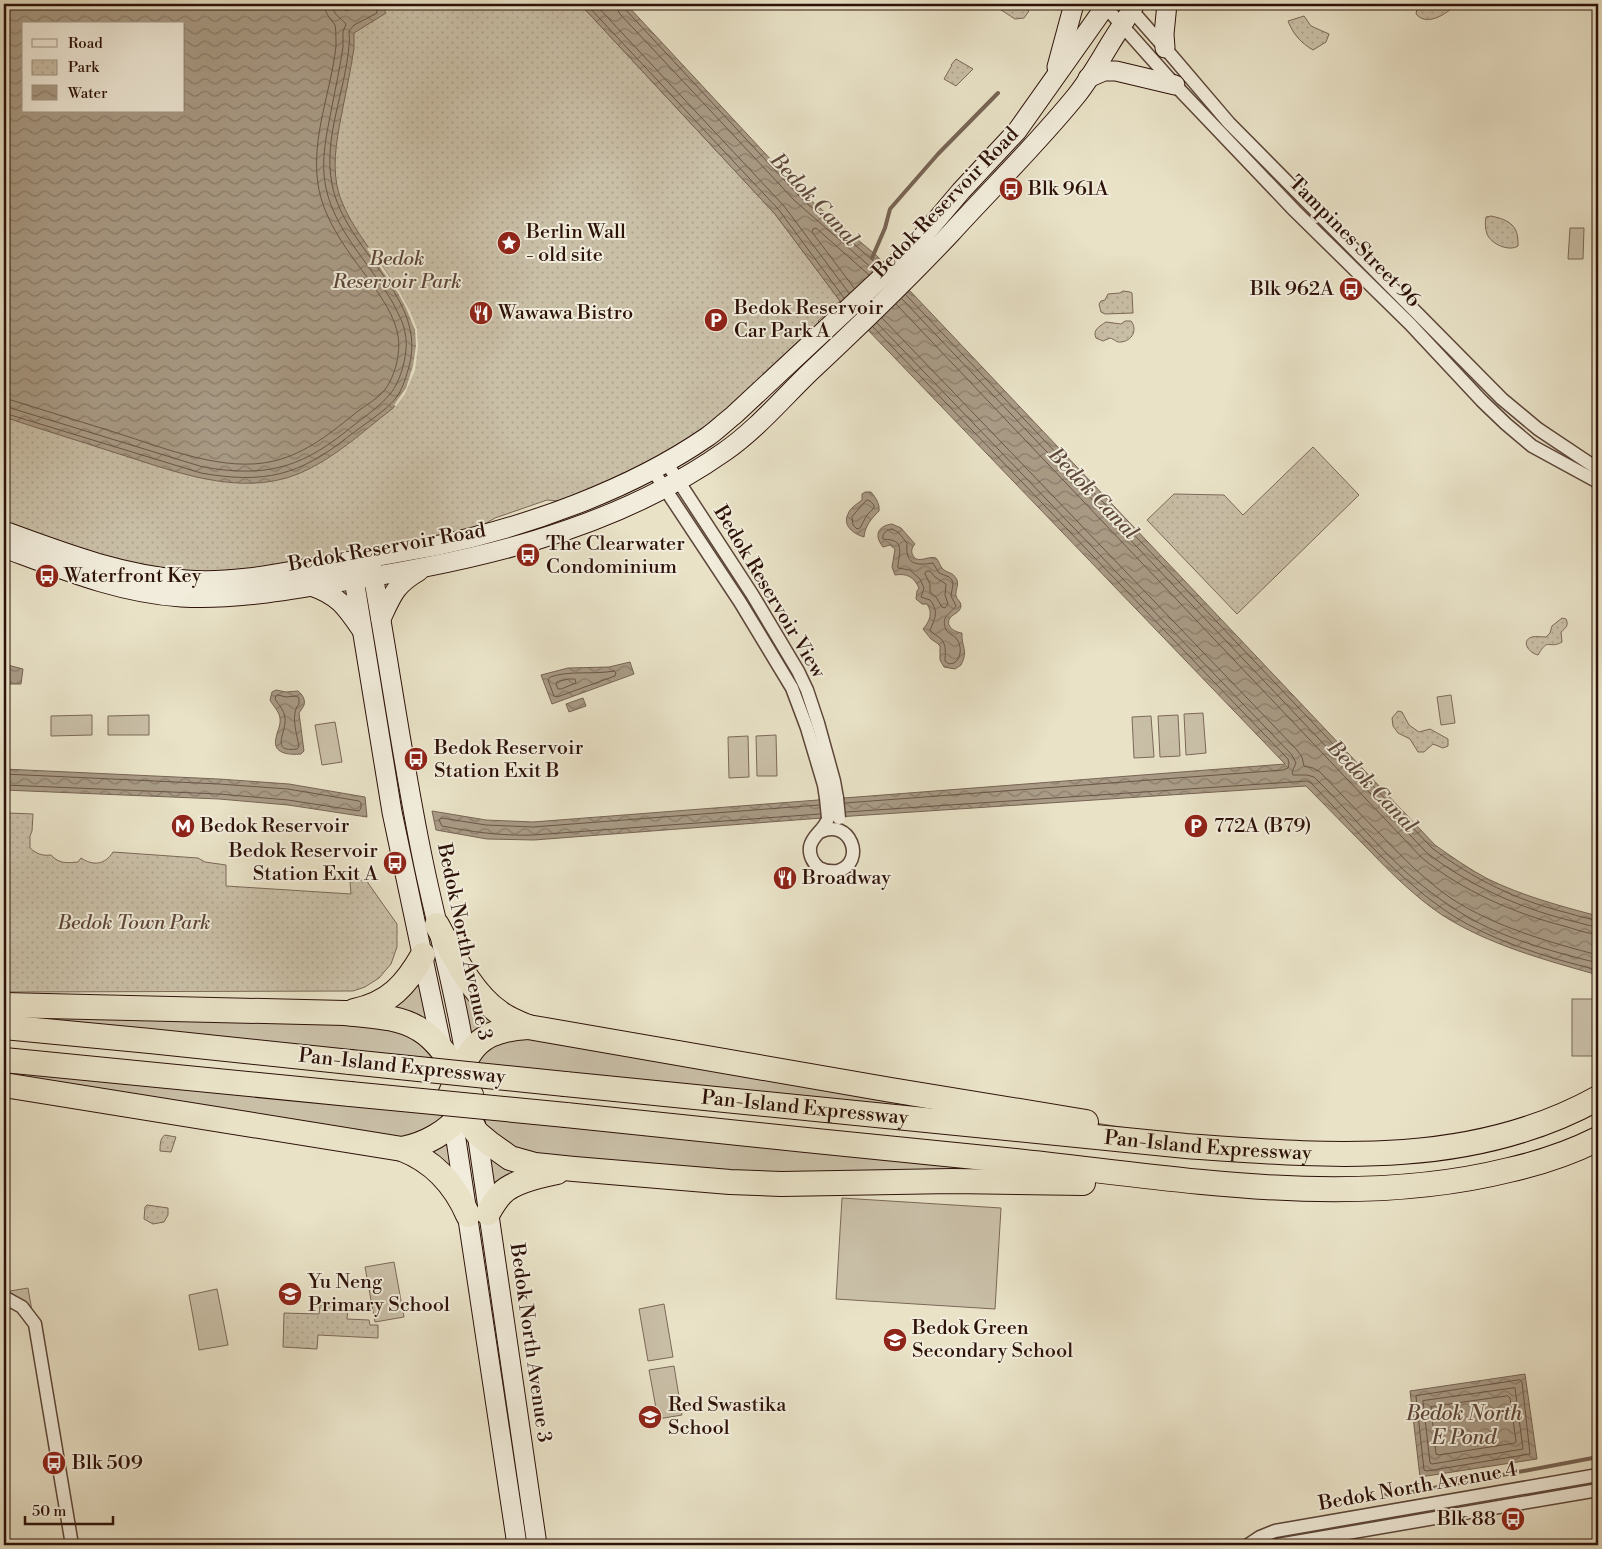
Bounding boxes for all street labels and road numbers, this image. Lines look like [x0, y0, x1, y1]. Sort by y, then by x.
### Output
street label: Bedok Reservoir Road [867, 122, 1025, 284]
street label: Tampines Street 96 [1283, 171, 1425, 313]
street label: Bedok Reservoir View [707, 500, 831, 684]
street label: Bedok Reservoir Road [285, 518, 488, 578]
street label: Bedok North Avenue 3 [431, 840, 497, 1043]
street label: Pan-Island Expressway [297, 1044, 507, 1090]
street label: Pan-Island Expressway [700, 1085, 910, 1131]
street label: Pan-Island Expressway [1103, 1125, 1312, 1166]
street label: Bedok North Avenue 3 [504, 1241, 556, 1444]
street label: Bedok North Avenue 4 [1316, 1457, 1520, 1517]

